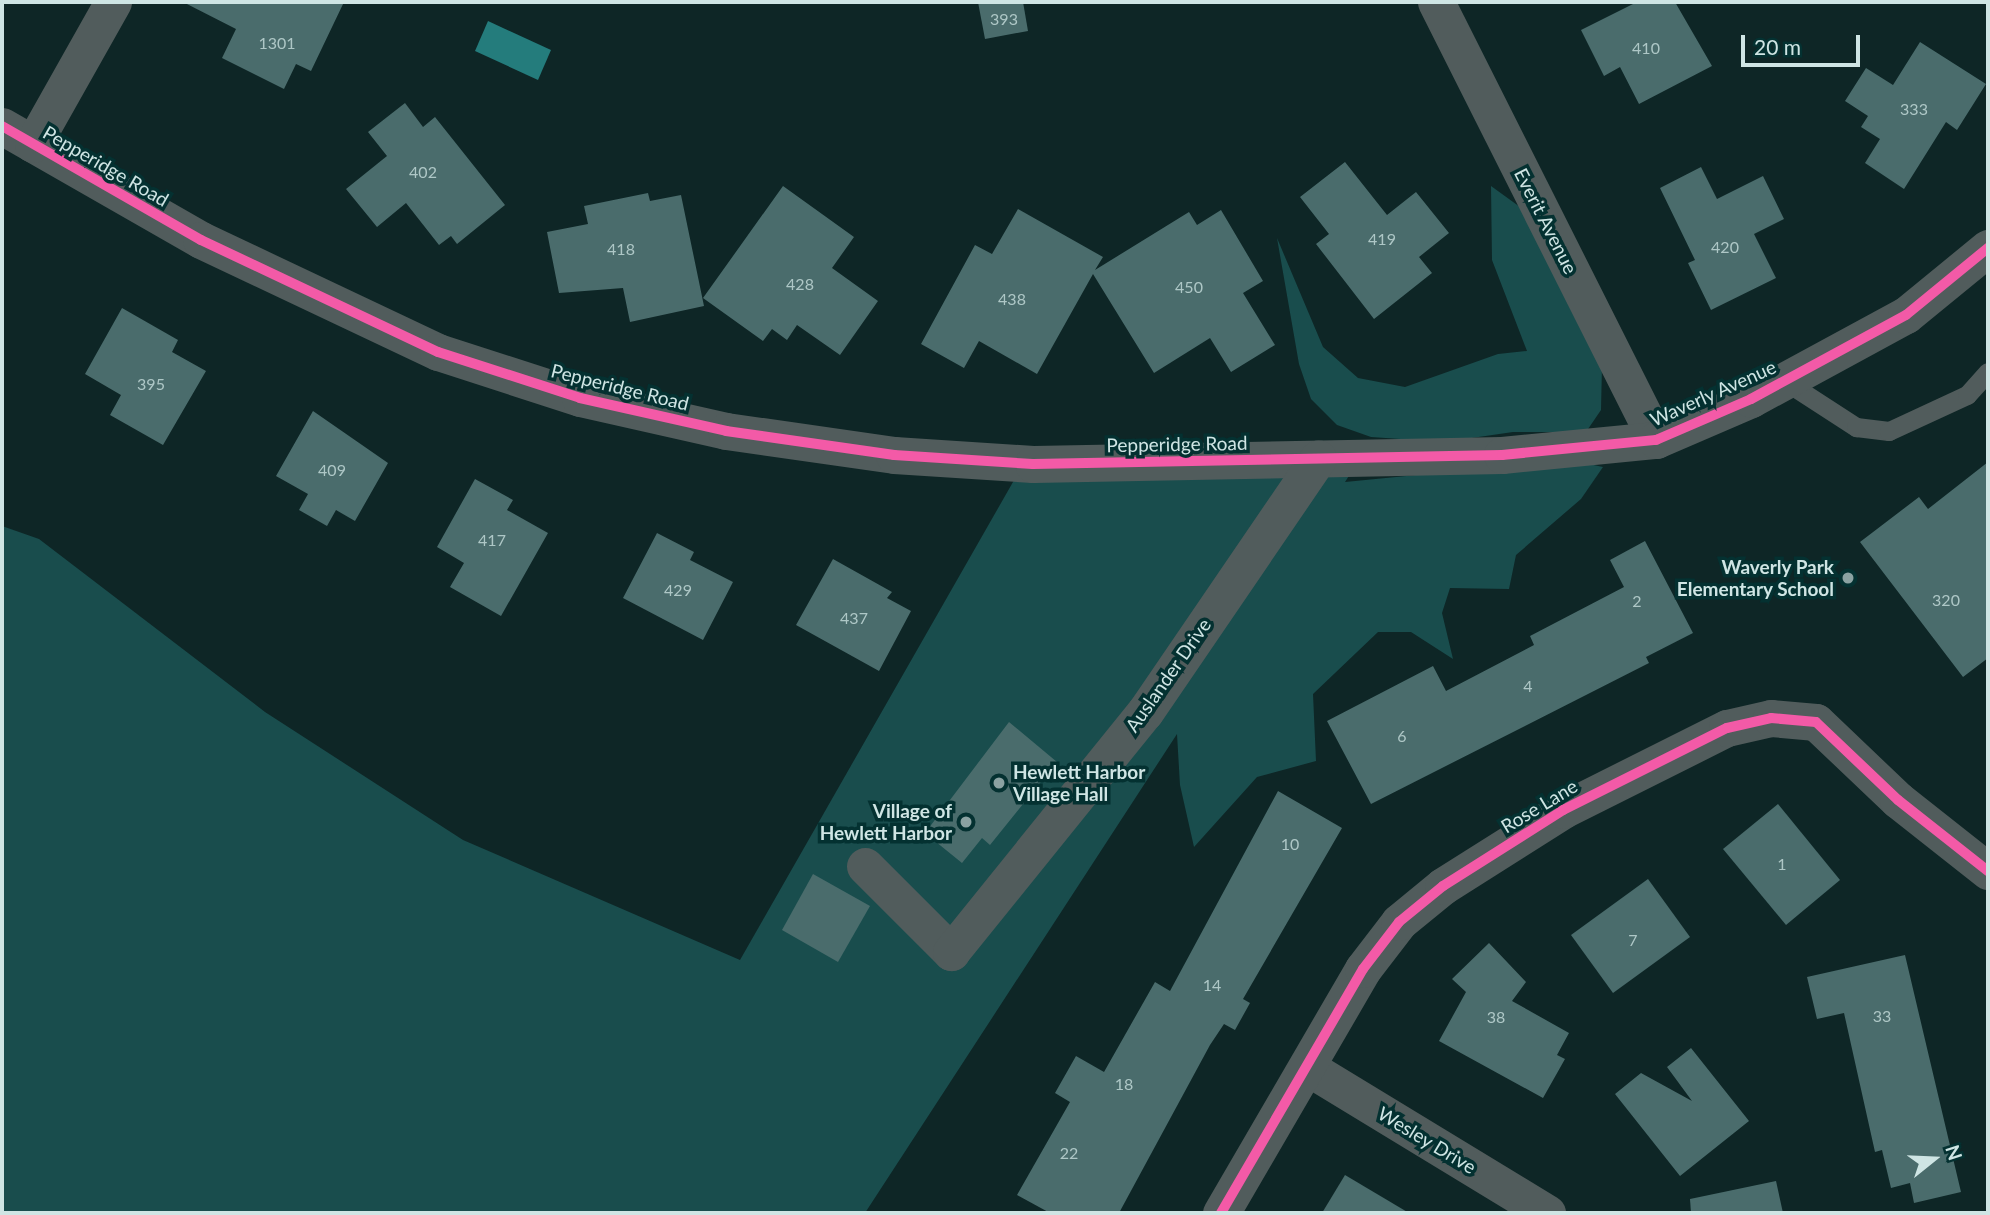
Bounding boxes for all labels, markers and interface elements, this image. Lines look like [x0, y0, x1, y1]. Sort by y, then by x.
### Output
house number: 393 [990, 9, 1018, 29]
scale bar [1745, 21, 1864, 65]
house number: 1301 [258, 33, 296, 53]
text: 20 m [1754, 34, 1801, 59]
house number: 410 [1632, 38, 1660, 58]
house number: 333 [1900, 99, 1928, 119]
street label: Pepperidge Road [39, 121, 173, 211]
house number: 402 [409, 162, 437, 182]
street label: Everit Avenue [1509, 164, 1583, 278]
house number: 419 [1368, 229, 1396, 249]
house number: 420 [1711, 237, 1739, 257]
house number: 418 [607, 239, 635, 259]
house number: 428 [786, 274, 814, 294]
house number: 450 [1175, 277, 1203, 297]
house number: 438 [998, 289, 1026, 309]
street label: Waverly Avenue [1646, 355, 1780, 431]
street label: Pepperidge Road [549, 359, 691, 415]
house number: 395 [137, 374, 165, 394]
street label: Pepperidge Road [1106, 431, 1248, 457]
house number: 409 [318, 460, 346, 480]
house number: 417 [478, 530, 506, 550]
place label: Waverly Park Elementary School [1676, 556, 1834, 600]
marker: Waverly Park Elementary School [1840, 570, 1856, 586]
house number: 429 [664, 580, 692, 600]
house number: 320 [1932, 590, 1960, 610]
house number: 2 [1632, 591, 1642, 611]
house number: 437 [840, 608, 868, 628]
street label: Auslander Drive [1120, 614, 1216, 736]
house number: 4 [1523, 676, 1533, 696]
house number: 6 [1397, 726, 1407, 746]
place label: Hewlett Harbor Village Hall [1013, 761, 1145, 805]
street label: Rose Lane [1497, 774, 1581, 838]
marker: Hewlett Harbor Village Hall [991, 775, 1007, 791]
place label: Village of Hewlett Harbor [820, 800, 952, 844]
marker: Village of Hewlett Harbor [958, 814, 974, 830]
house number: 10 [1281, 834, 1299, 854]
house number: 1 [1777, 854, 1787, 874]
house number: 7 [1628, 930, 1638, 950]
house number: 14 [1203, 975, 1221, 995]
house number: 33 [1873, 1006, 1891, 1026]
house number: 38 [1487, 1007, 1505, 1027]
house number: 18 [1115, 1074, 1133, 1094]
street label: Wesley Drive [1374, 1102, 1480, 1178]
north arrow [1899, 1124, 1969, 1194]
text: N [1941, 1142, 1968, 1163]
house number: 22 [1060, 1143, 1078, 1163]

